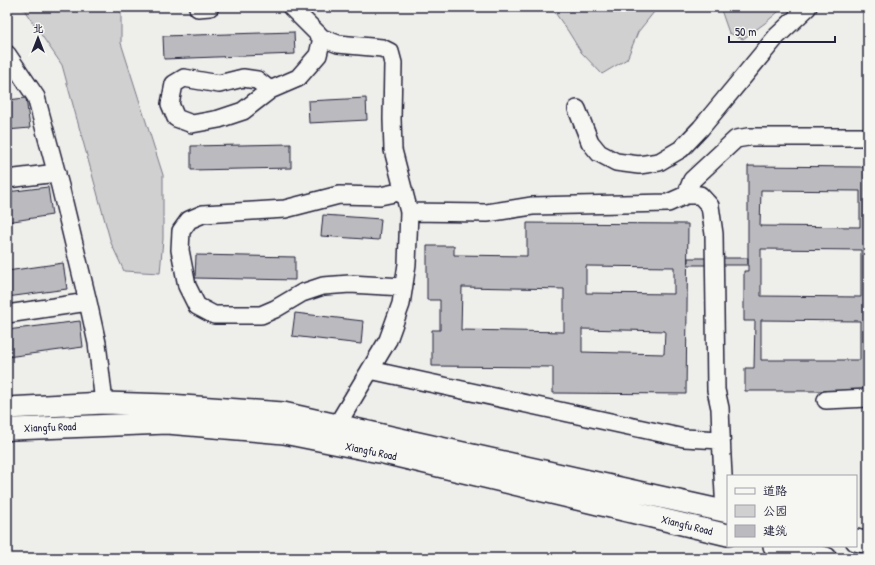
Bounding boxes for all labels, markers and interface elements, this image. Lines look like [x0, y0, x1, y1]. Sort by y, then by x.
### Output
north arrow [18, 18, 58, 58]
scale bar [729, 18, 835, 44]
text: 北 [33, 21, 44, 35]
text: 50 m [735, 23, 756, 40]
street label: Xiangfu Road [24, 419, 77, 435]
street label: Xiangfu Road [344, 439, 399, 463]
legend [727, 475, 857, 547]
text: 道路 [763, 482, 787, 499]
text: 公园 [763, 502, 787, 519]
street label: Xiangfu Road [660, 512, 715, 538]
text: 建筑 [763, 522, 787, 539]

